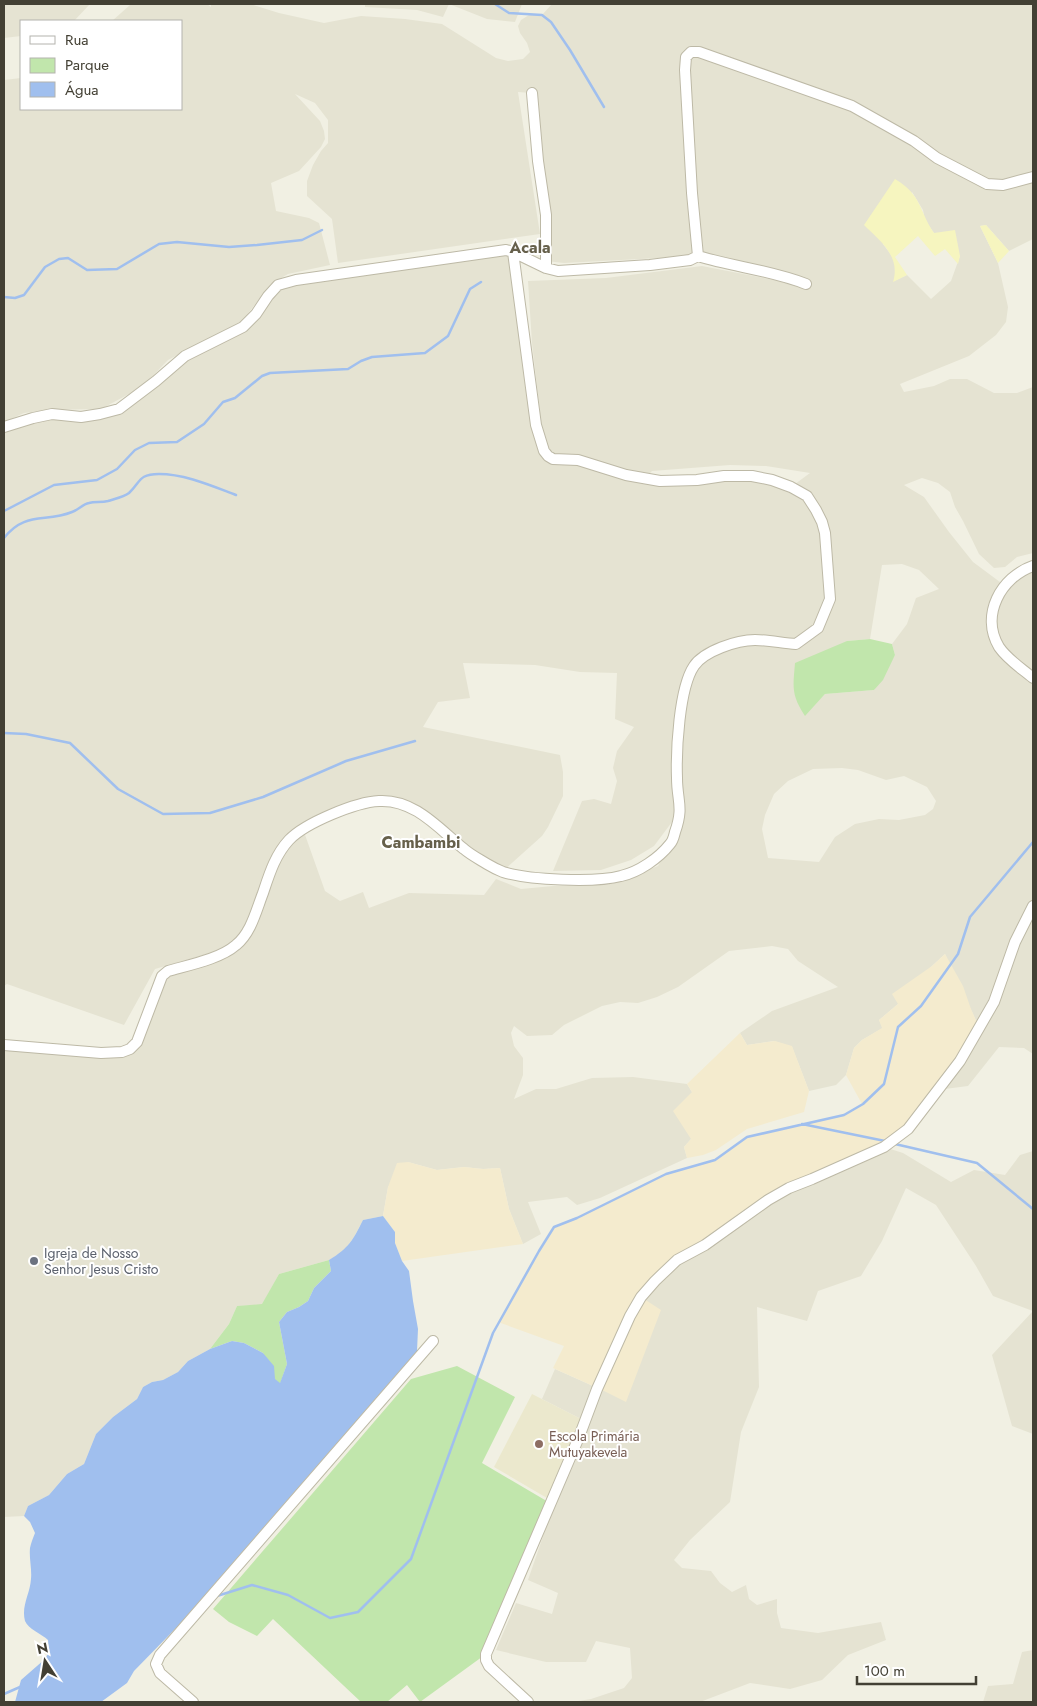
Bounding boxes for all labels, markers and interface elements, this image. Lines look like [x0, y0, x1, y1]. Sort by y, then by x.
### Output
legend [20, 20, 182, 110]
text: Rua [65, 29, 89, 51]
text: Parque [65, 54, 109, 76]
text: Água [65, 79, 99, 101]
district label: Acala [508, 236, 551, 259]
district label: Cambambi [382, 831, 460, 854]
place label: Igreja de Nosso Senhor Jesus Cristo [44, 1243, 159, 1279]
marker: Igreja de Nosso Senhor Jesus Cristo [28, 1255, 40, 1267]
place label: Escola Primária Mutuyakevela [549, 1426, 640, 1462]
marker: Escola Primária Mutuyakevela [533, 1438, 545, 1450]
north arrow [20, 1636, 70, 1686]
text: N [35, 1637, 50, 1659]
scale bar [857, 1654, 976, 1686]
text: 100 m [864, 1660, 905, 1682]

